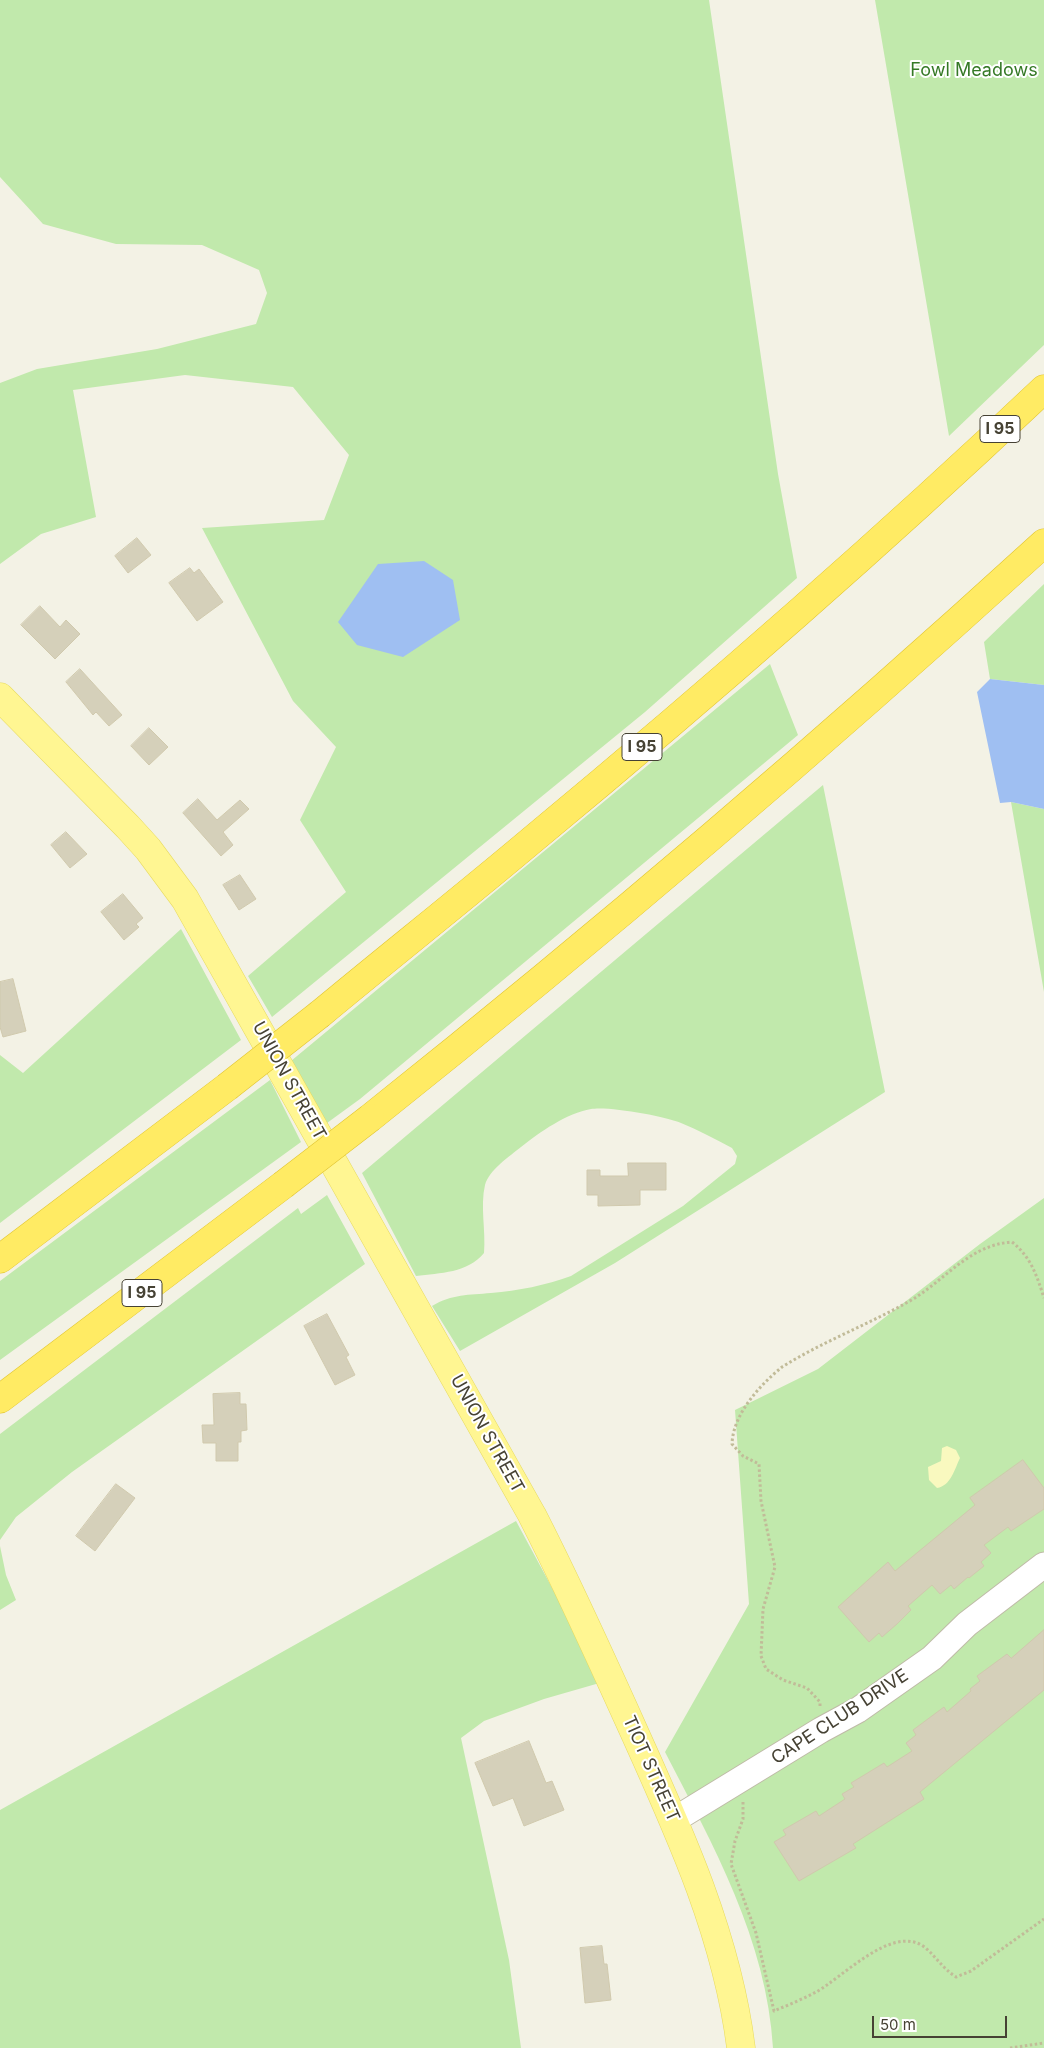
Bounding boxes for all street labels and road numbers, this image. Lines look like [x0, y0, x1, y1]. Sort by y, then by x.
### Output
road number: I 95 [980, 416, 1020, 442]
road number: I 95 [622, 734, 662, 760]
street label: UNION STREET [248, 1018, 330, 1144]
road number: I 95 [122, 1280, 162, 1306]
street label: UNION STREET [446, 1371, 528, 1497]
street label: CAPE CLUB DRIVE [768, 1665, 912, 1769]
street label: TIOT STREET [618, 1712, 684, 1826]

